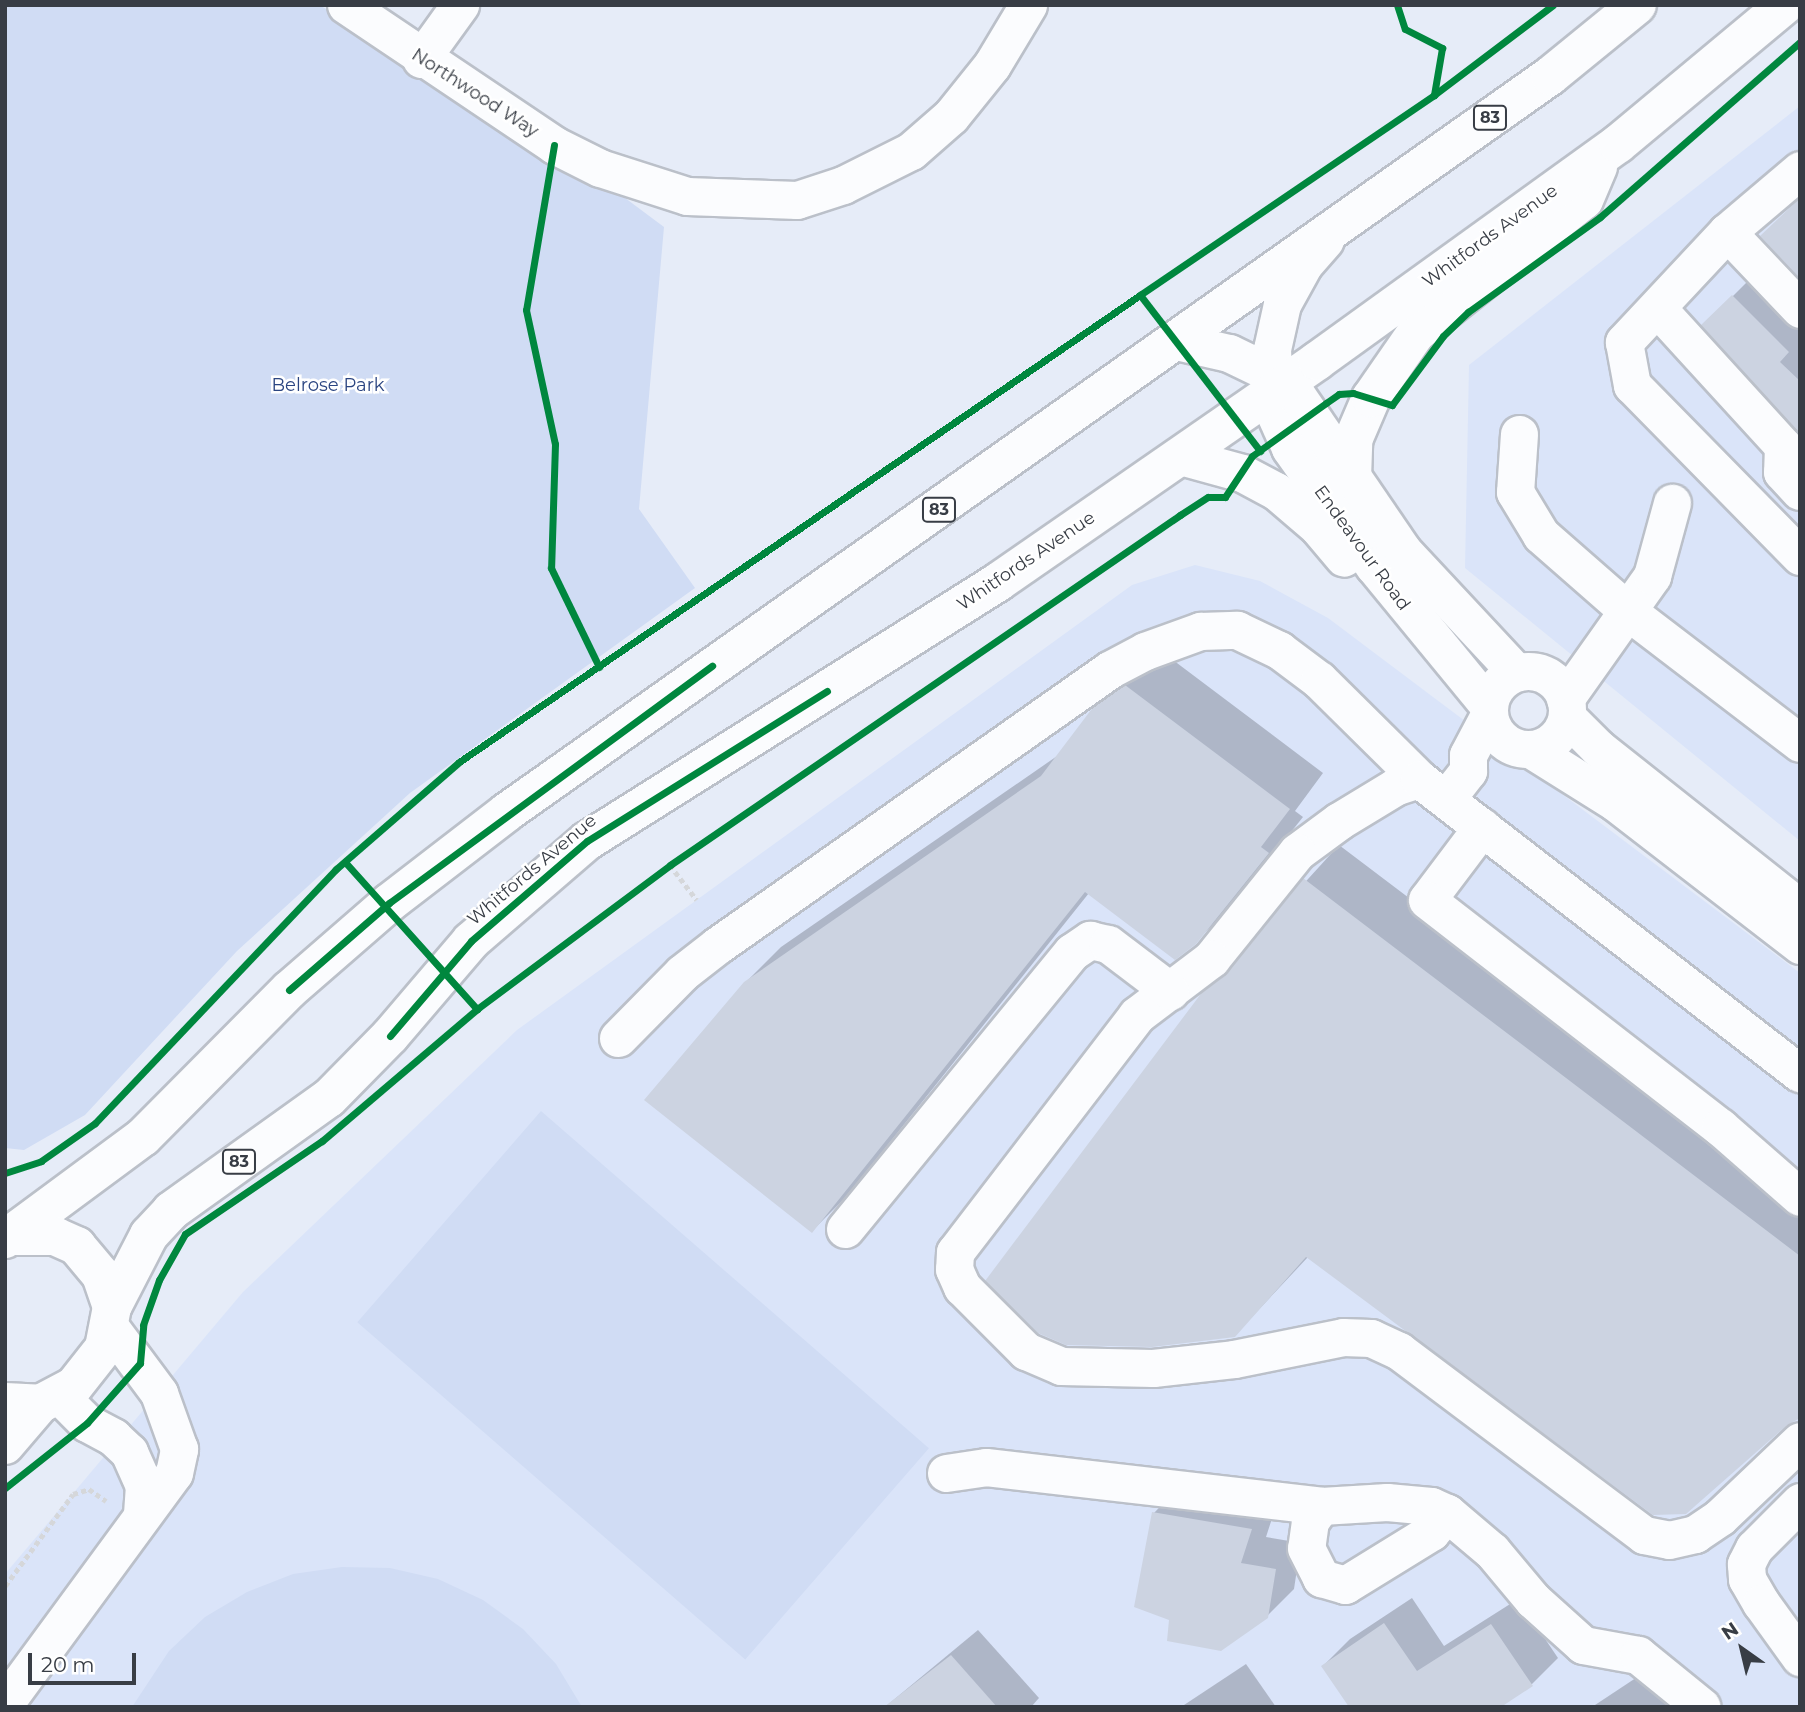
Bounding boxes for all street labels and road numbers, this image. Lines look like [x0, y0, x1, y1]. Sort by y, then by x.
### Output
street label: Northwood Way [408, 44, 542, 142]
road number: 83 [1472, 106, 1508, 130]
street label: Whitfords Avenue [1418, 180, 1562, 292]
street label: Endeavour Road [1309, 481, 1415, 615]
road number: 83 [922, 498, 956, 523]
street label: Whitfords Avenue [953, 507, 1099, 615]
street label: Whitfords Avenue [463, 810, 601, 930]
road number: 83 [222, 1150, 256, 1174]

